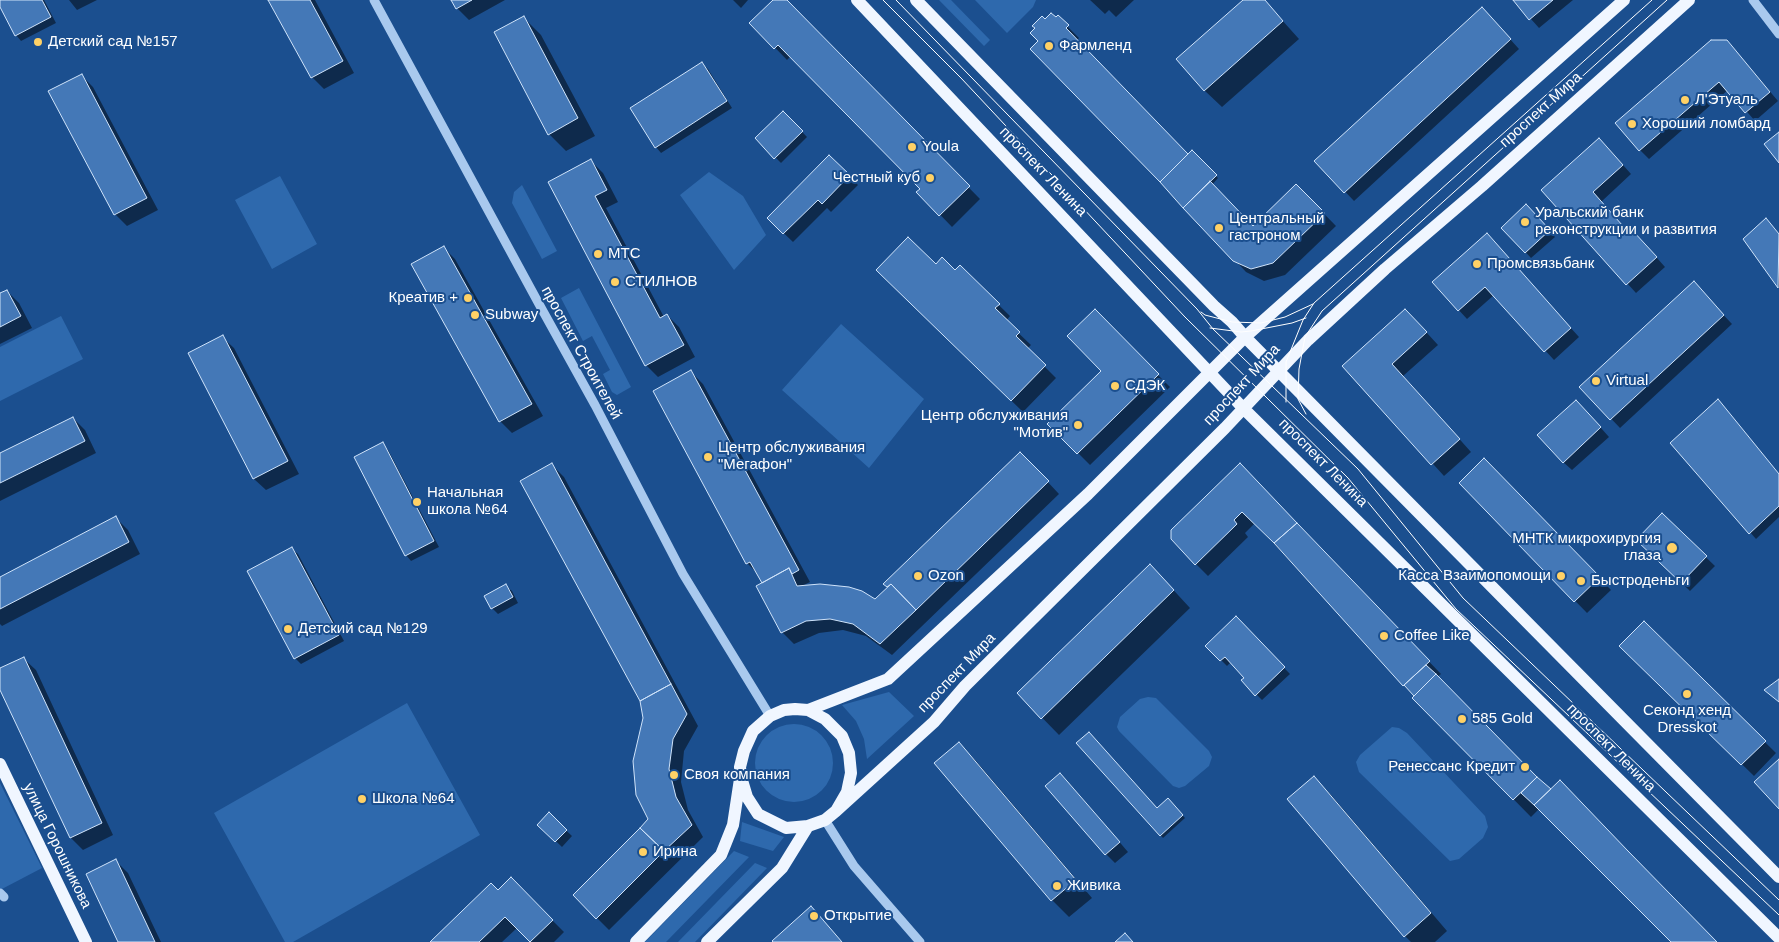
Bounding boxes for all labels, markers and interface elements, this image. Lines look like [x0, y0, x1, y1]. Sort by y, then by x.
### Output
place label: Детский сад №157 [48, 33, 178, 51]
marker: Детский сад №157 [32, 36, 44, 48]
place label: Фармленд [1059, 37, 1132, 55]
marker: Фармленд [1043, 40, 1055, 52]
street label: проспект Мира [1496, 68, 1586, 152]
place label: Л'Этуаль [1695, 91, 1758, 109]
marker: Л'Этуаль [1679, 94, 1691, 106]
place label: Хороший ломбард [1642, 115, 1771, 133]
marker: Хороший ломбард [1626, 118, 1638, 130]
street label: проспект Ленина [996, 123, 1090, 221]
place label: Youla [922, 138, 959, 156]
marker: Youla [906, 141, 918, 153]
place label: Честный куб [833, 169, 920, 187]
marker: Честный куб [924, 172, 936, 184]
place label: Уральский банк реконструкции и развития [1535, 204, 1717, 239]
place label: Центральный гастроном [1229, 210, 1324, 245]
marker: Уральский банк реконструкции и развития [1519, 216, 1531, 228]
marker: Центральный гастроном [1213, 222, 1225, 234]
place label: МТС [608, 245, 640, 263]
marker: МТС [592, 248, 604, 260]
place label: Промсвязьбанк [1487, 255, 1594, 273]
marker: Промсвязьбанк [1471, 258, 1483, 270]
place label: СТИЛНОВ [625, 273, 698, 291]
marker: СТИЛНОВ [609, 276, 621, 288]
street label: проспект Строителей [537, 283, 625, 423]
place label: Креатив + [388, 289, 458, 307]
marker: Креатив + [462, 292, 474, 304]
place label: Subway [485, 306, 538, 324]
marker: Subway [469, 309, 481, 321]
street label: проспект Мира [1200, 341, 1284, 429]
place label: Virtual [1606, 372, 1648, 390]
marker: Virtual [1590, 375, 1602, 387]
place label: СДЭК [1125, 377, 1165, 395]
marker: СДЭК [1109, 380, 1121, 392]
place label: Центр обслуживания "Мотив" [921, 407, 1068, 442]
street label: проспект Ленина [1275, 415, 1371, 511]
marker: Центр обслуживания "Мотив" [1072, 419, 1084, 431]
place label: Центр обслуживания "Мегафон" [718, 439, 865, 474]
marker: Центр обслуживания "Мегафон" [702, 451, 714, 463]
place label: Начальная школа №64 [427, 484, 508, 519]
marker: Начальная школа №64 [411, 496, 423, 508]
place label: МНТК микрохирургия глаза [1512, 530, 1661, 565]
marker: МНТК микрохирургия глаза [1665, 541, 1679, 555]
place label: Ozon [928, 567, 964, 585]
place label: Касса Взаимопомощи [1398, 567, 1551, 585]
marker: Ozon [912, 570, 924, 582]
marker: Касса Взаимопомощи [1555, 570, 1567, 582]
place label: Быстроденьги [1591, 572, 1689, 590]
marker: Быстроденьги [1575, 575, 1587, 587]
place label: Детский сад №129 [298, 620, 428, 638]
marker: Детский сад №129 [282, 623, 294, 635]
place label: Coffee Like [1394, 627, 1470, 645]
street label: проспект Мира [914, 629, 1000, 717]
marker: Coffee Like [1378, 630, 1390, 642]
marker: Секонд хенд Dresskot [1681, 688, 1693, 700]
street label: проспект Ленина [1563, 700, 1659, 796]
place label: Секонд хенд Dresskot [1643, 702, 1731, 737]
place label: 585 Gold [1472, 710, 1533, 728]
marker: 585 Gold [1456, 713, 1468, 725]
place label: Ренессанс Кредит [1388, 758, 1515, 776]
marker: Ренессанс Кредит [1519, 761, 1531, 773]
place label: Своя компания [684, 766, 790, 784]
marker: Своя компания [668, 769, 680, 781]
street label: улица Горошникова [19, 780, 95, 912]
place label: Школа №64 [372, 790, 455, 808]
marker: Школа №64 [356, 793, 368, 805]
place label: Ирина [653, 843, 697, 861]
marker: Ирина [637, 846, 649, 858]
place label: Живика [1067, 877, 1121, 895]
marker: Живика [1051, 880, 1063, 892]
place label: Открытие [824, 907, 892, 925]
marker: Открытие [808, 910, 820, 922]

